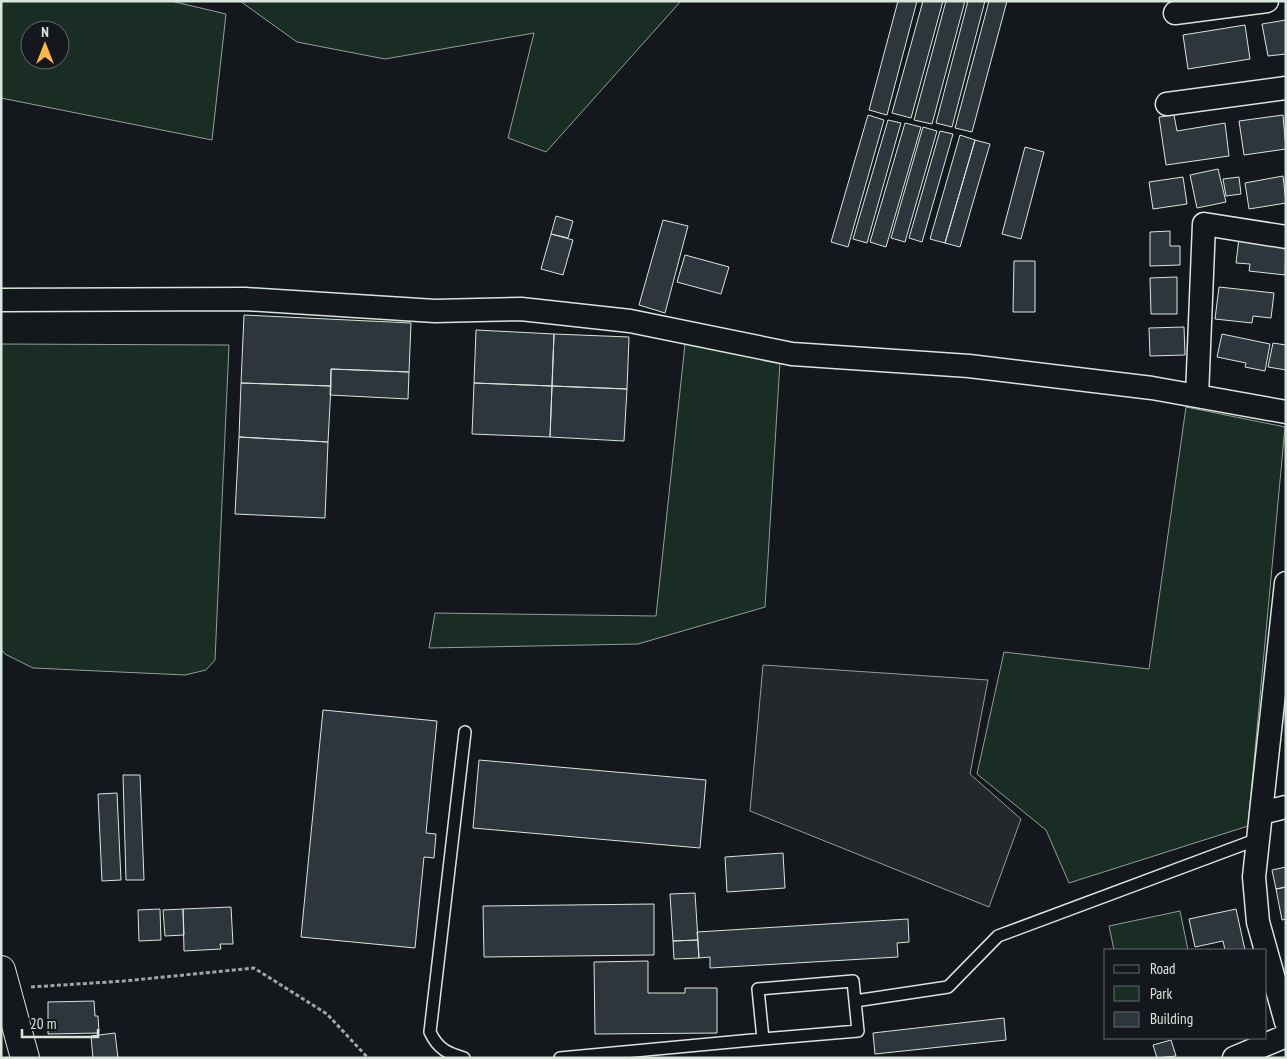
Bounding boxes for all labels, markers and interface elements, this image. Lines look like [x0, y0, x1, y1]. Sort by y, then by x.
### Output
north arrow [20, 20, 70, 70]
text: N [41, 23, 49, 41]
legend [1104, 949, 1267, 1039]
text: Road [1150, 959, 1176, 978]
text: Park [1150, 984, 1172, 1003]
scale bar [22, 1006, 99, 1038]
text: Building [1150, 1009, 1193, 1028]
text: 20 m [30, 1014, 56, 1033]

